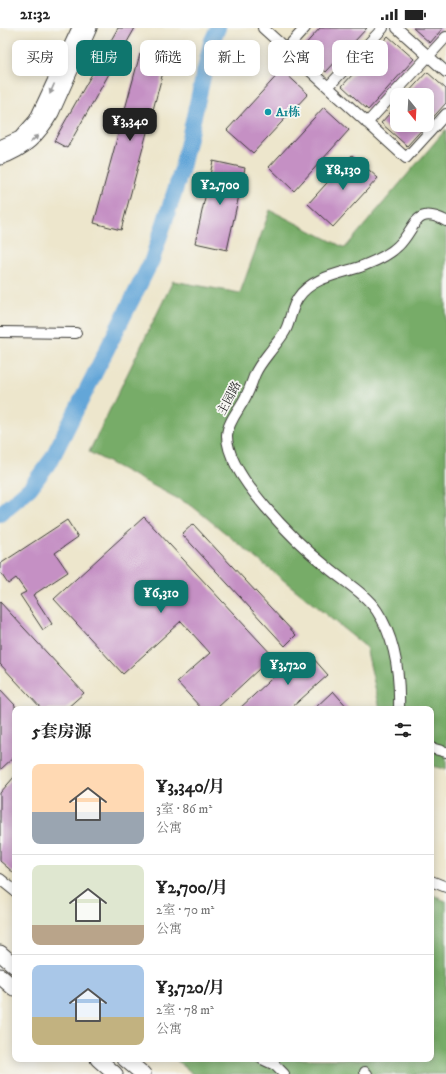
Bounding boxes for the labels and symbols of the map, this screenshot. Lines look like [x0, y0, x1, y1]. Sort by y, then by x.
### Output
one-way arrow [49, 84, 55, 95]
north arrow [390, 88, 434, 132]
place label: A1栋 [275, 105, 300, 120]
marker: A1栋 [263, 107, 273, 117]
pin: ¥3,340 [97, 108, 163, 142]
one-way arrow [29, 135, 38, 144]
pin: ¥8,130 [310, 157, 376, 191]
pin: ¥2,700 [187, 172, 253, 206]
street label: 主园路 [214, 379, 245, 418]
pin: ¥6,310 [128, 580, 194, 614]
pin: ¥3,720 [255, 652, 321, 686]

